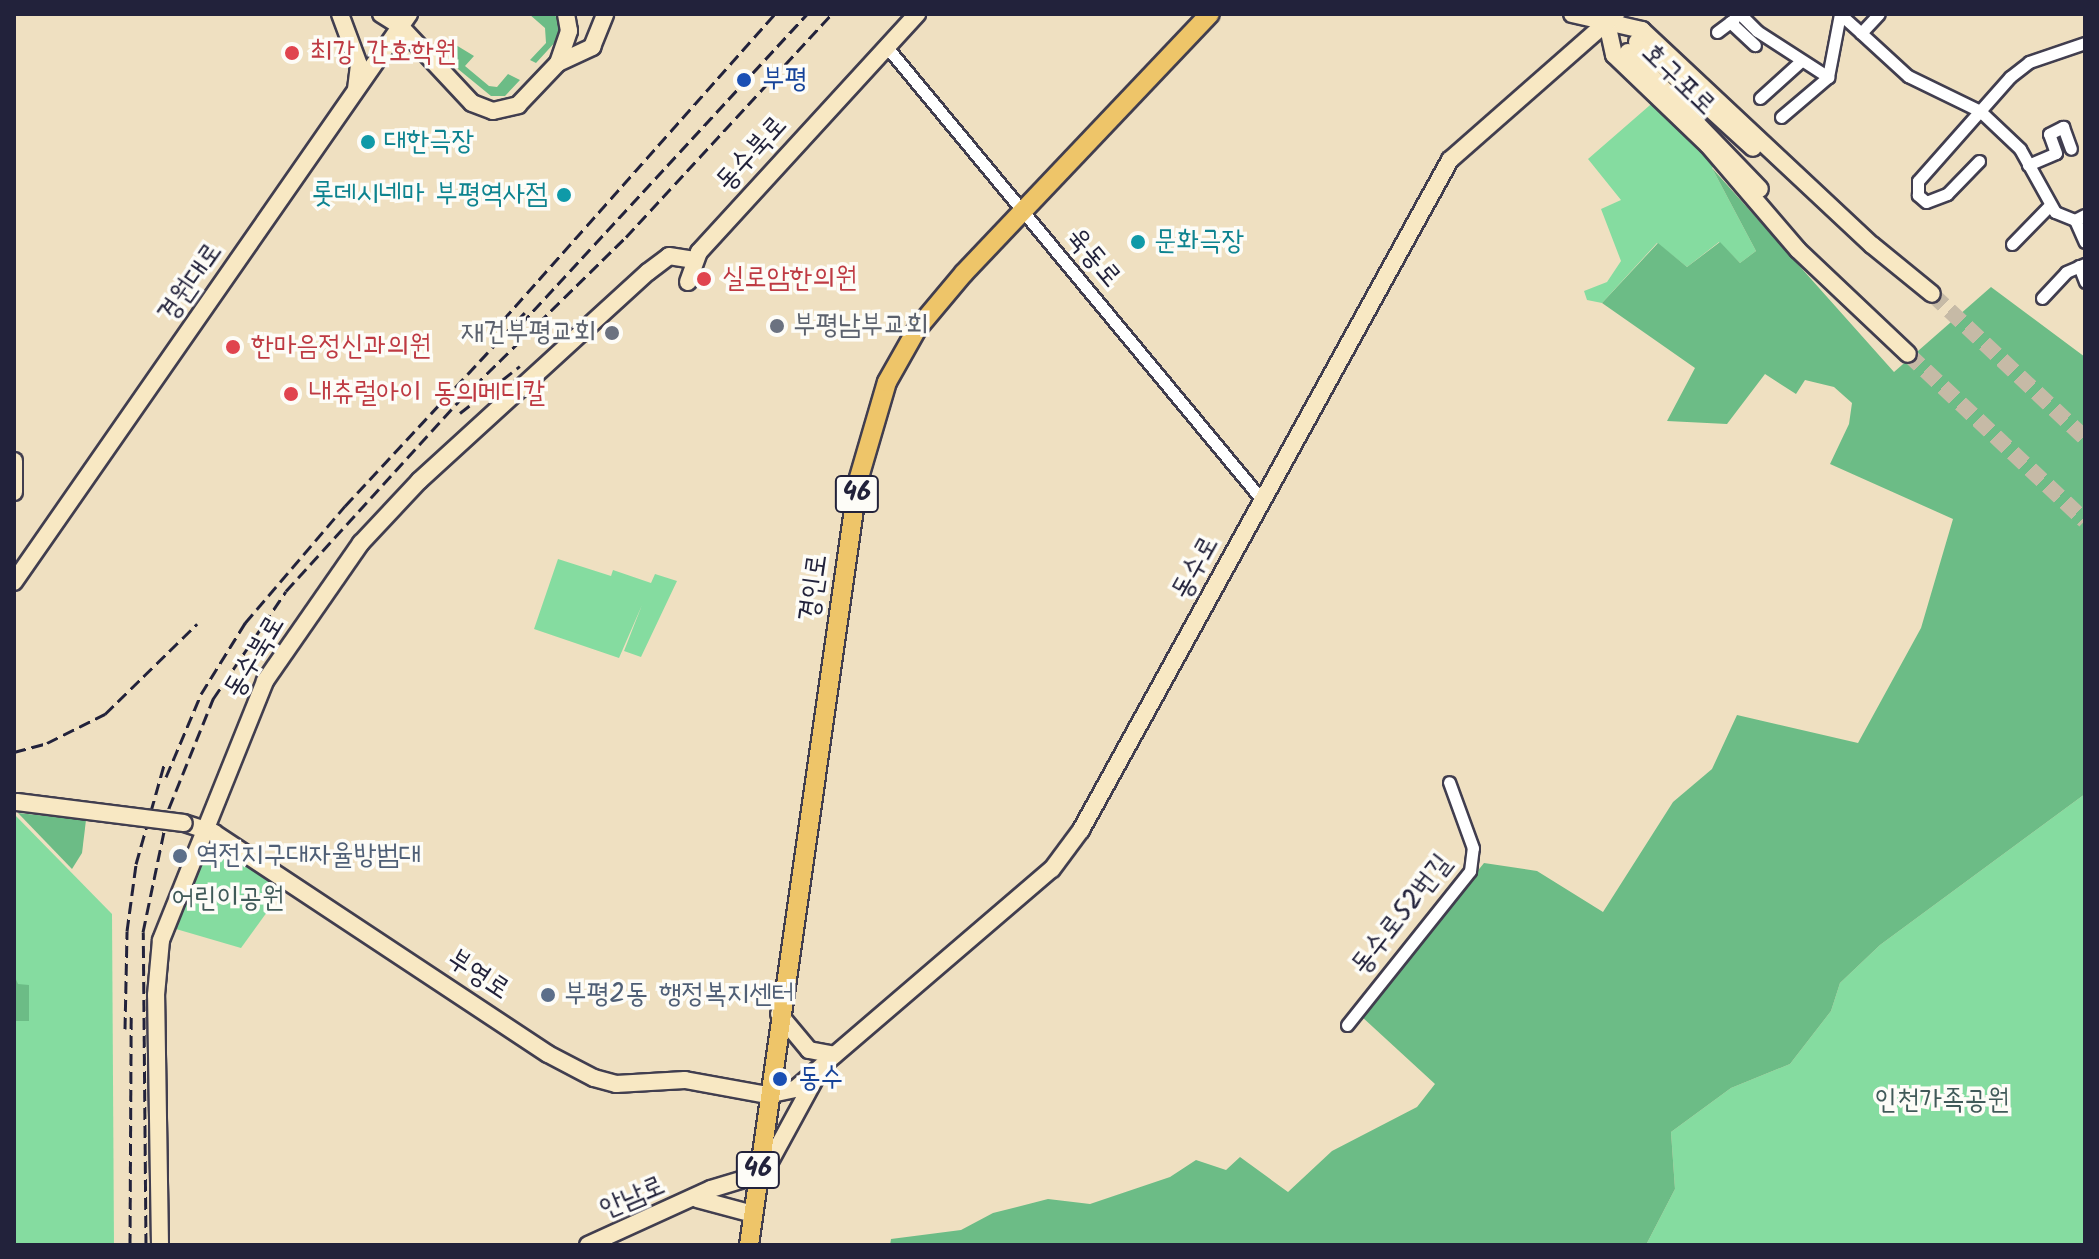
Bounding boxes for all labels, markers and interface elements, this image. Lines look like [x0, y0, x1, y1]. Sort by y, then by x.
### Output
place label: 최강 간호학원 [310, 36, 456, 70]
street label: 호구포로 [1634, 37, 1722, 123]
marker: 최강 간호학원 [281, 42, 303, 64]
place label: 부평 [762, 63, 807, 97]
marker: 부평 [733, 69, 755, 91]
street label: 동수북로 [709, 109, 795, 199]
place label: 대한극장 [384, 125, 474, 159]
marker: 대한극장 [359, 133, 377, 151]
place label: 롯데시네마 부평역사점 [311, 178, 548, 212]
marker: 롯데시네마 부평역사점 [555, 186, 573, 204]
street label: 육동로 [1058, 221, 1128, 295]
place label: 문화극장 [1154, 225, 1244, 259]
marker: 문화극장 [1129, 233, 1147, 251]
street label: 경원대로 [151, 236, 231, 330]
place label: 실로암한의원 [722, 262, 857, 296]
marker: 실로암한의원 [693, 268, 715, 290]
place label: 부평남부교회 [793, 309, 928, 343]
place label: 재건부평교회 [461, 316, 596, 350]
marker: 부평남부교회 [768, 317, 786, 335]
marker: 재건부평교회 [603, 324, 621, 342]
place label: 한마음정신과의원 [251, 330, 431, 364]
marker: 한마음정신과의원 [222, 336, 244, 358]
place label: 내츄럴아이 동의메디칼 [309, 377, 546, 411]
marker: 내츄럴아이 동의메디칼 [280, 383, 302, 405]
road number: 46 [833, 472, 881, 516]
street label: 동수로 [1165, 530, 1227, 606]
street label: 경인로 [793, 552, 835, 624]
street label: 동수북로 [217, 610, 293, 704]
place label: 역전지구대자율방범대 [196, 839, 421, 873]
marker: 역전지구대자율방범대 [171, 847, 189, 865]
street label: 동수로52번길 [1344, 848, 1460, 982]
park label: 어린이공원 [172, 882, 284, 916]
street label: 부영로 [441, 943, 515, 1007]
place label: 부평2동 행정복지센터 [564, 978, 794, 1012]
marker: 부평2동 행정복지센터 [539, 986, 557, 1004]
place label: 동수 [798, 1062, 843, 1096]
marker: 동수 [769, 1068, 791, 1090]
park label: 인천가족공원 [1874, 1084, 2010, 1118]
road number: 46 [734, 1148, 782, 1192]
street label: 안남로 [595, 1169, 671, 1227]

